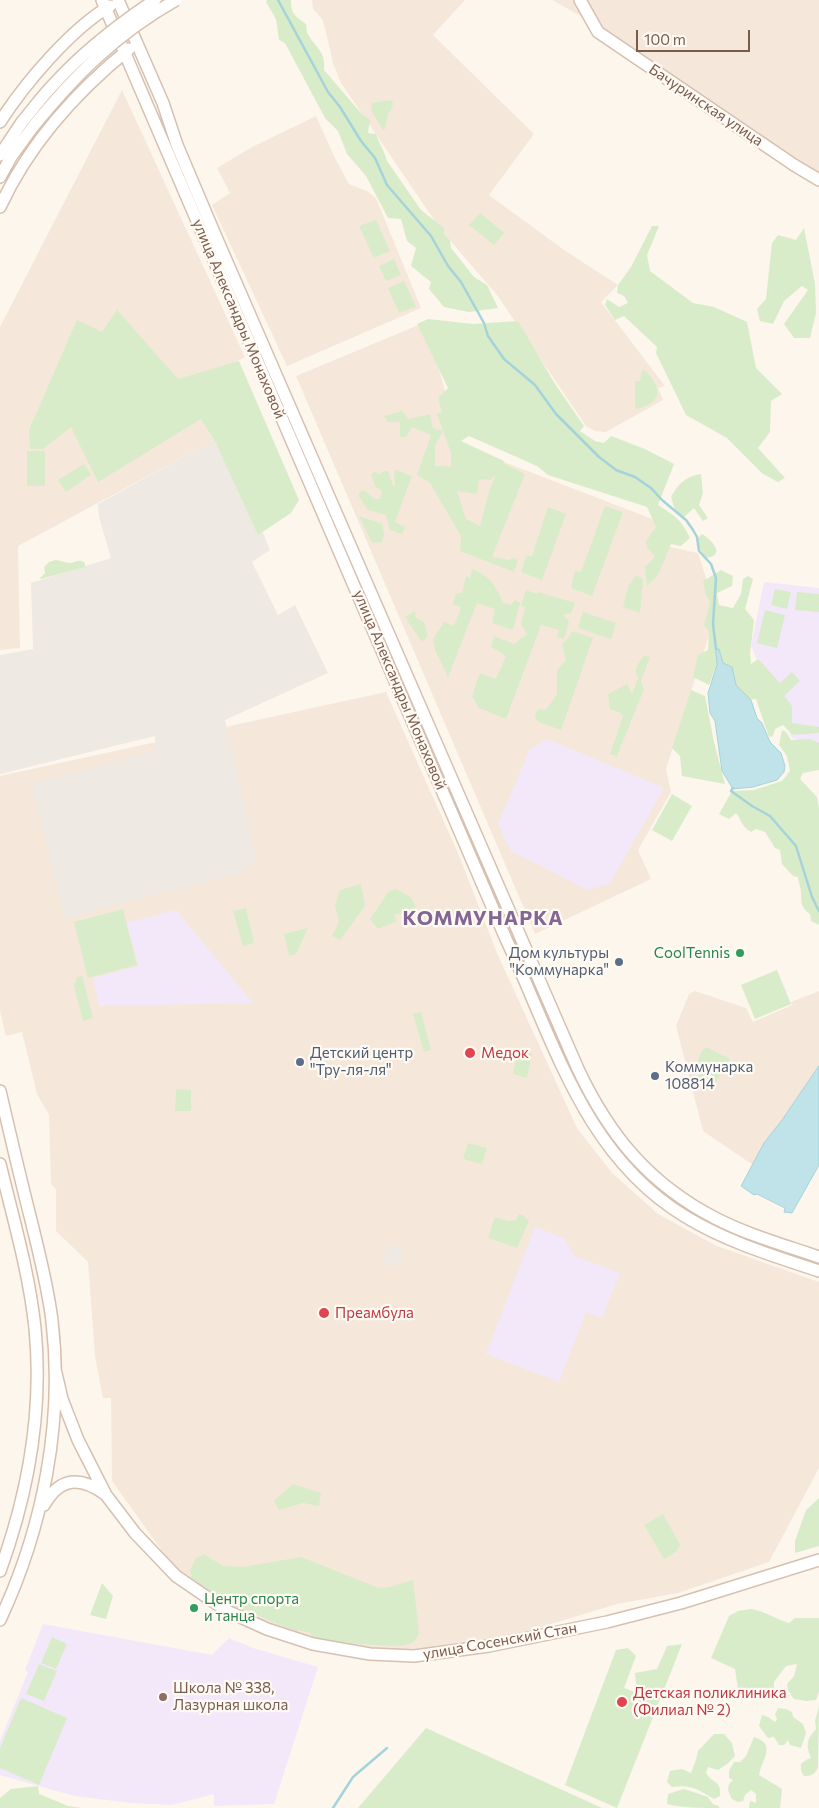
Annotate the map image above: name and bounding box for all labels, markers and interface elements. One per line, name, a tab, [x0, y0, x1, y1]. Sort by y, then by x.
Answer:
scale bar	[639, 20, 753, 52]
text: 100 m	[644, 30, 686, 48]
street label: Бачуринская улица	[645, 60, 767, 150]
street label: улица Александры Монаховой	[189, 216, 289, 422]
street label: улица Александры Монаховой	[350, 587, 450, 793]
district label: КОММУНАРКА	[401, 906, 565, 930]
place label: Дом культуры "Коммунарка"	[509, 944, 609, 979]
place label: CoolTennis	[654, 944, 730, 962]
marker: CoolTennis	[734, 947, 746, 959]
marker: Дом культуры "Коммунарка"	[613, 956, 625, 968]
place label: Детский центр "Тру-ля-ля"	[310, 1044, 413, 1079]
place label: Медок	[481, 1044, 529, 1062]
marker: Медок	[463, 1046, 477, 1060]
marker: Детский центр "Тру-ля-ля"	[294, 1056, 306, 1068]
place label: Коммунарка 108814	[665, 1058, 753, 1093]
marker: Коммунарка 108814	[649, 1070, 661, 1082]
place label: Преамбула	[335, 1304, 414, 1322]
marker: Преамбула	[317, 1306, 331, 1320]
place label: Центр спорта и танца	[204, 1590, 299, 1625]
marker: Центр спорта и танца	[188, 1602, 200, 1614]
street label: улица Сосенский Стан	[422, 1619, 578, 1663]
place label: Школа № 338, Лазурная школа	[173, 1679, 288, 1714]
place label: Детская поликлиника (Филиал № 2)	[633, 1684, 786, 1719]
marker: Школа № 338, Лазурная школа	[157, 1691, 169, 1703]
marker: Детская поликлиника (Филиал № 2)	[615, 1695, 629, 1709]

